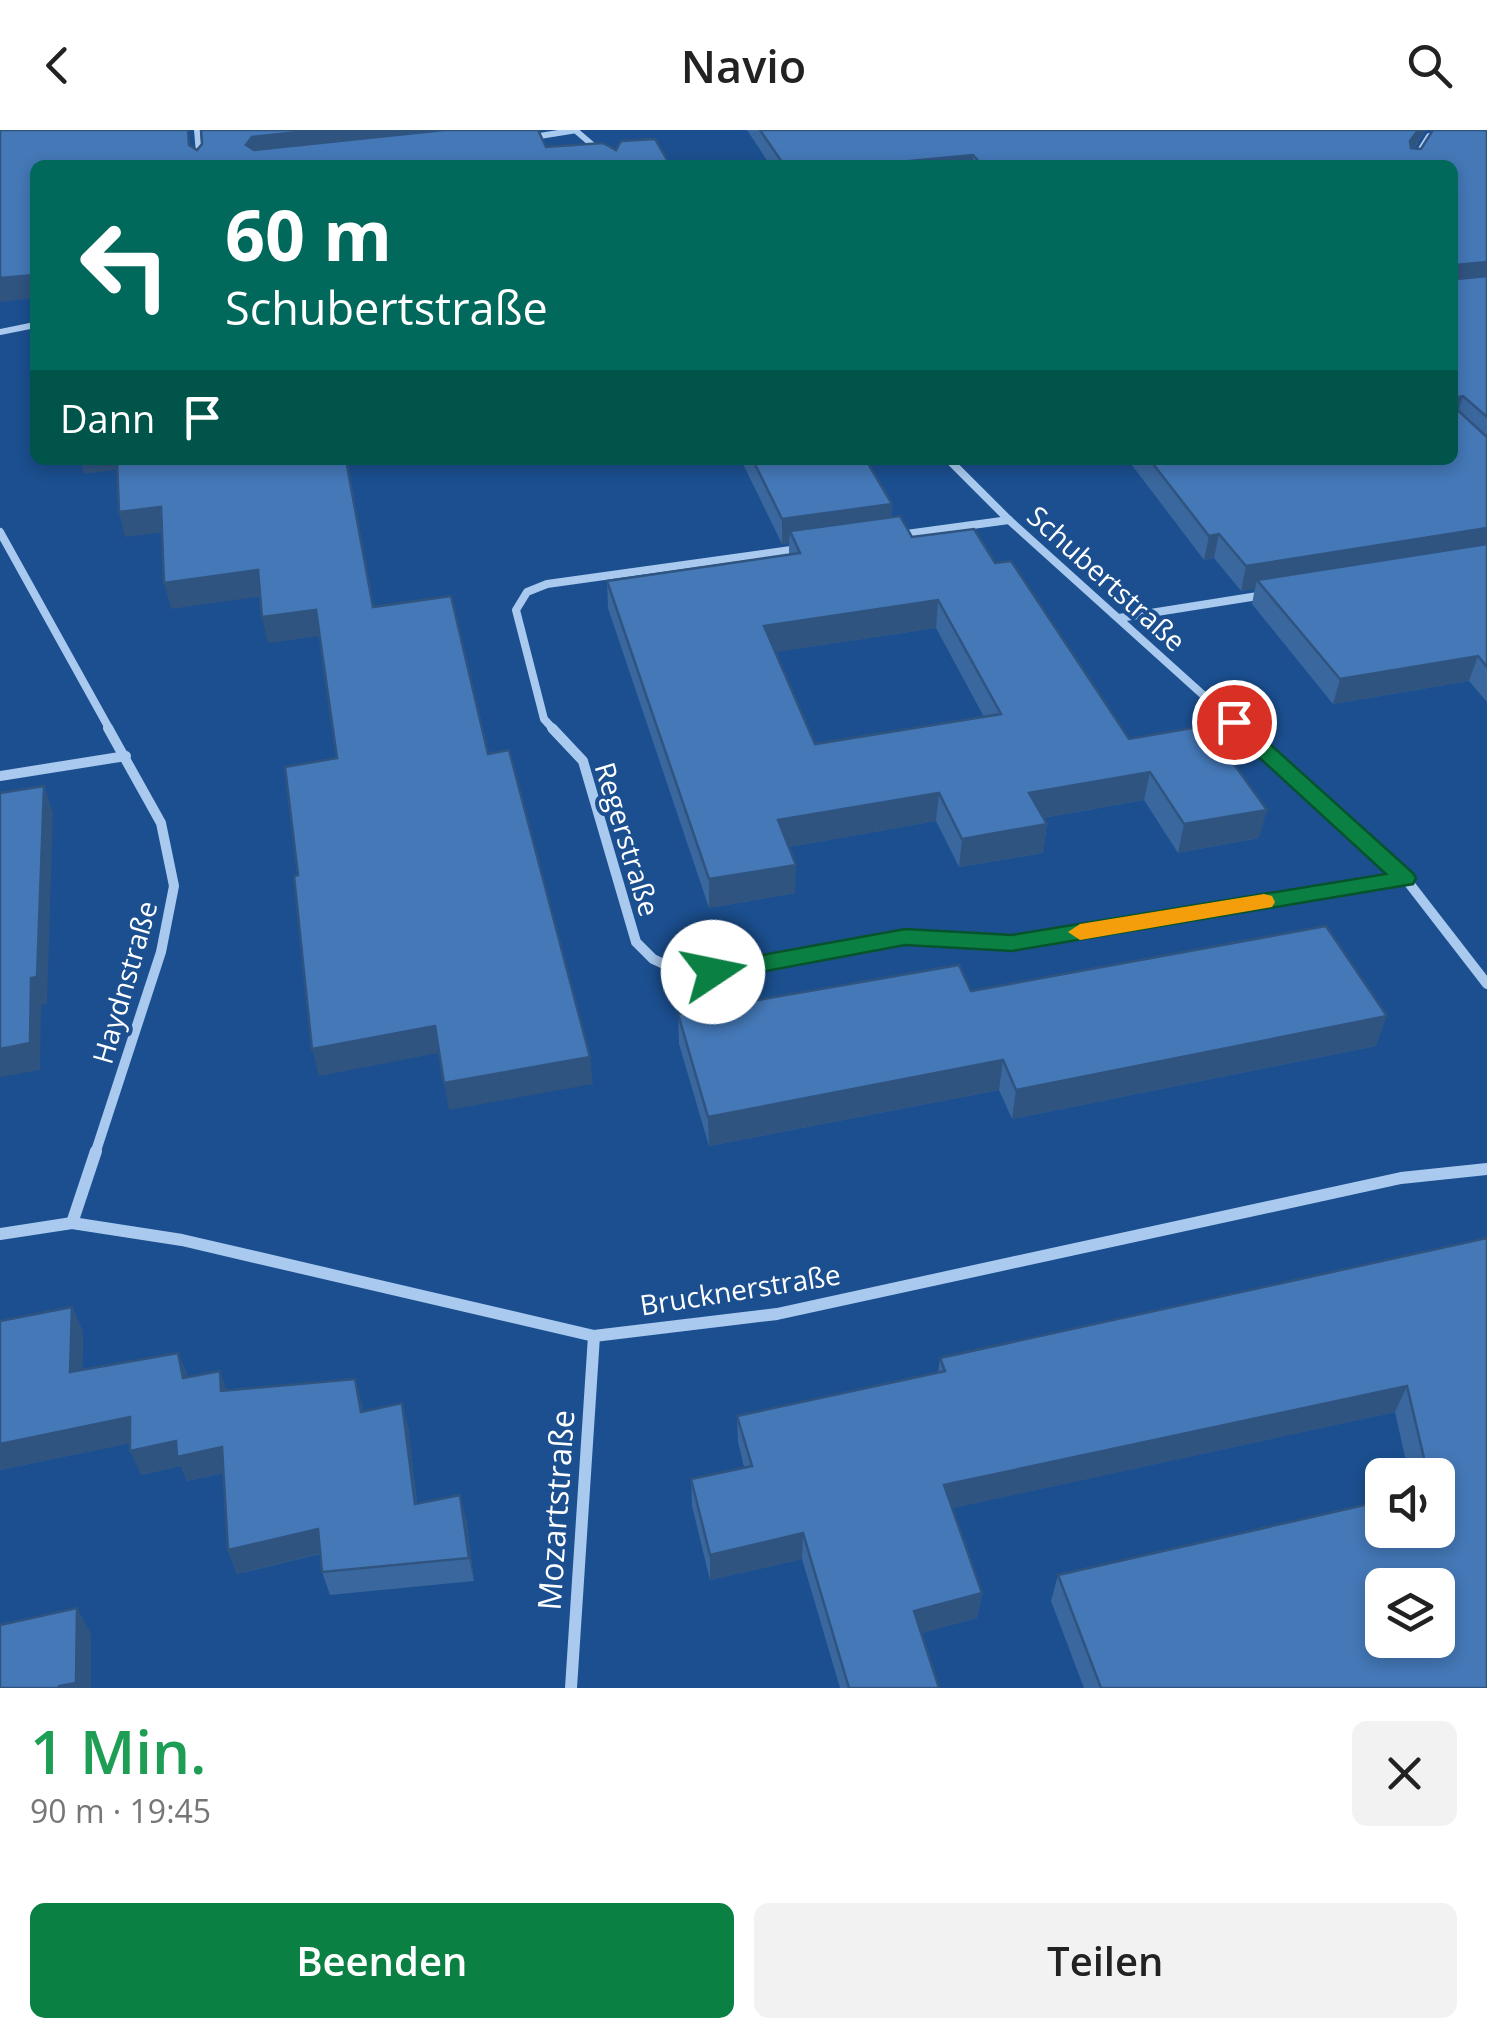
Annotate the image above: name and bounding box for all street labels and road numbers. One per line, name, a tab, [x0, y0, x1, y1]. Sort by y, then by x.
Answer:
street label: Schubertstraße	[1020, 497, 1194, 659]
street label: Regerstraße	[587, 757, 669, 921]
street label: Haydnstraße	[83, 896, 165, 1068]
street label: Brucknerstraße	[637, 1254, 843, 1324]
street label: Mozartstraße	[527, 1408, 583, 1612]

